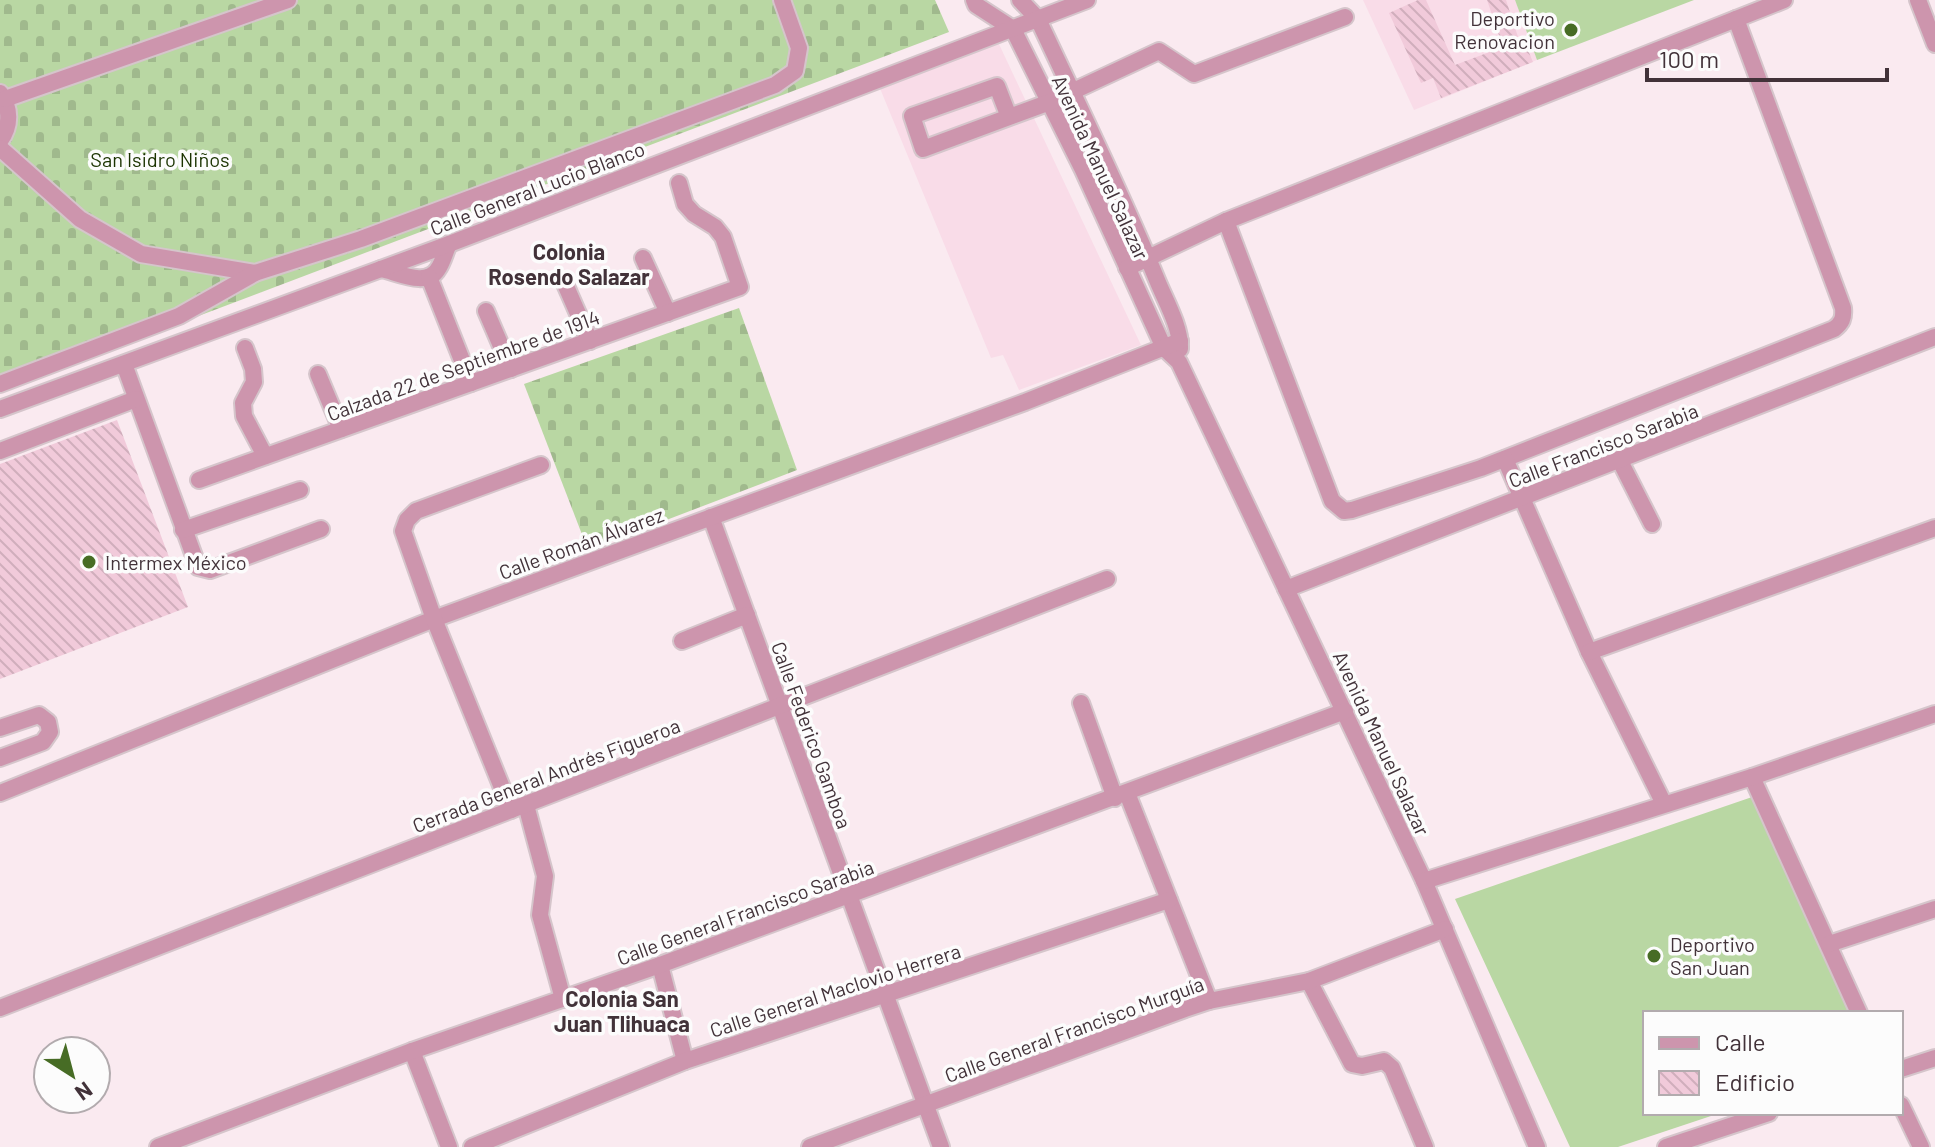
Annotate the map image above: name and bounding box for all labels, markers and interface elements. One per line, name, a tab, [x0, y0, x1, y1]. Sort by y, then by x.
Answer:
place label: Deportivo Renovacion	[1454, 6, 1555, 53]
marker: Deportivo Renovacion	[1562, 21, 1580, 39]
scale bar	[1647, 32, 1887, 82]
text: 100 m	[1659, 44, 1719, 73]
street label: Avenida Manuel Salazar	[1048, 71, 1154, 263]
street label: Calle General Lucio Blanco	[426, 136, 648, 240]
park label: San Isidro Niños	[90, 147, 230, 171]
district label: Colonia Rosendo Salazar	[488, 238, 650, 289]
street label: Calzada 22 de Septiembre de 1914	[323, 304, 603, 426]
street label: Calle Francisco Sarabia	[1505, 398, 1701, 492]
street label: Calle Román Álvarez	[495, 502, 667, 584]
place label: Intermex México	[105, 550, 247, 574]
marker: Intermex México	[80, 553, 98, 571]
street label: Calle Federico Gamboa	[767, 638, 857, 832]
street label: Avenida Manuel Salazar	[1329, 647, 1435, 839]
street label: Cerrada General Andrés Figueroa	[409, 713, 683, 837]
street label: Calle General Francisco Sarabia	[613, 854, 877, 970]
place label: Deportivo San Juan	[1670, 932, 1755, 979]
street label: Calle General Maclovio Herrera	[707, 938, 963, 1042]
marker: Deportivo San Juan	[1645, 947, 1663, 965]
street label: Calle General Francisco Murguía	[941, 971, 1207, 1087]
district label: Colonia San Juan Tlihuaca	[554, 985, 690, 1036]
legend	[1643, 1011, 1903, 1115]
text: Calle	[1715, 1027, 1766, 1056]
north arrow	[32, 1035, 112, 1115]
text: Edificio	[1715, 1067, 1795, 1096]
text: N	[71, 1077, 98, 1107]

